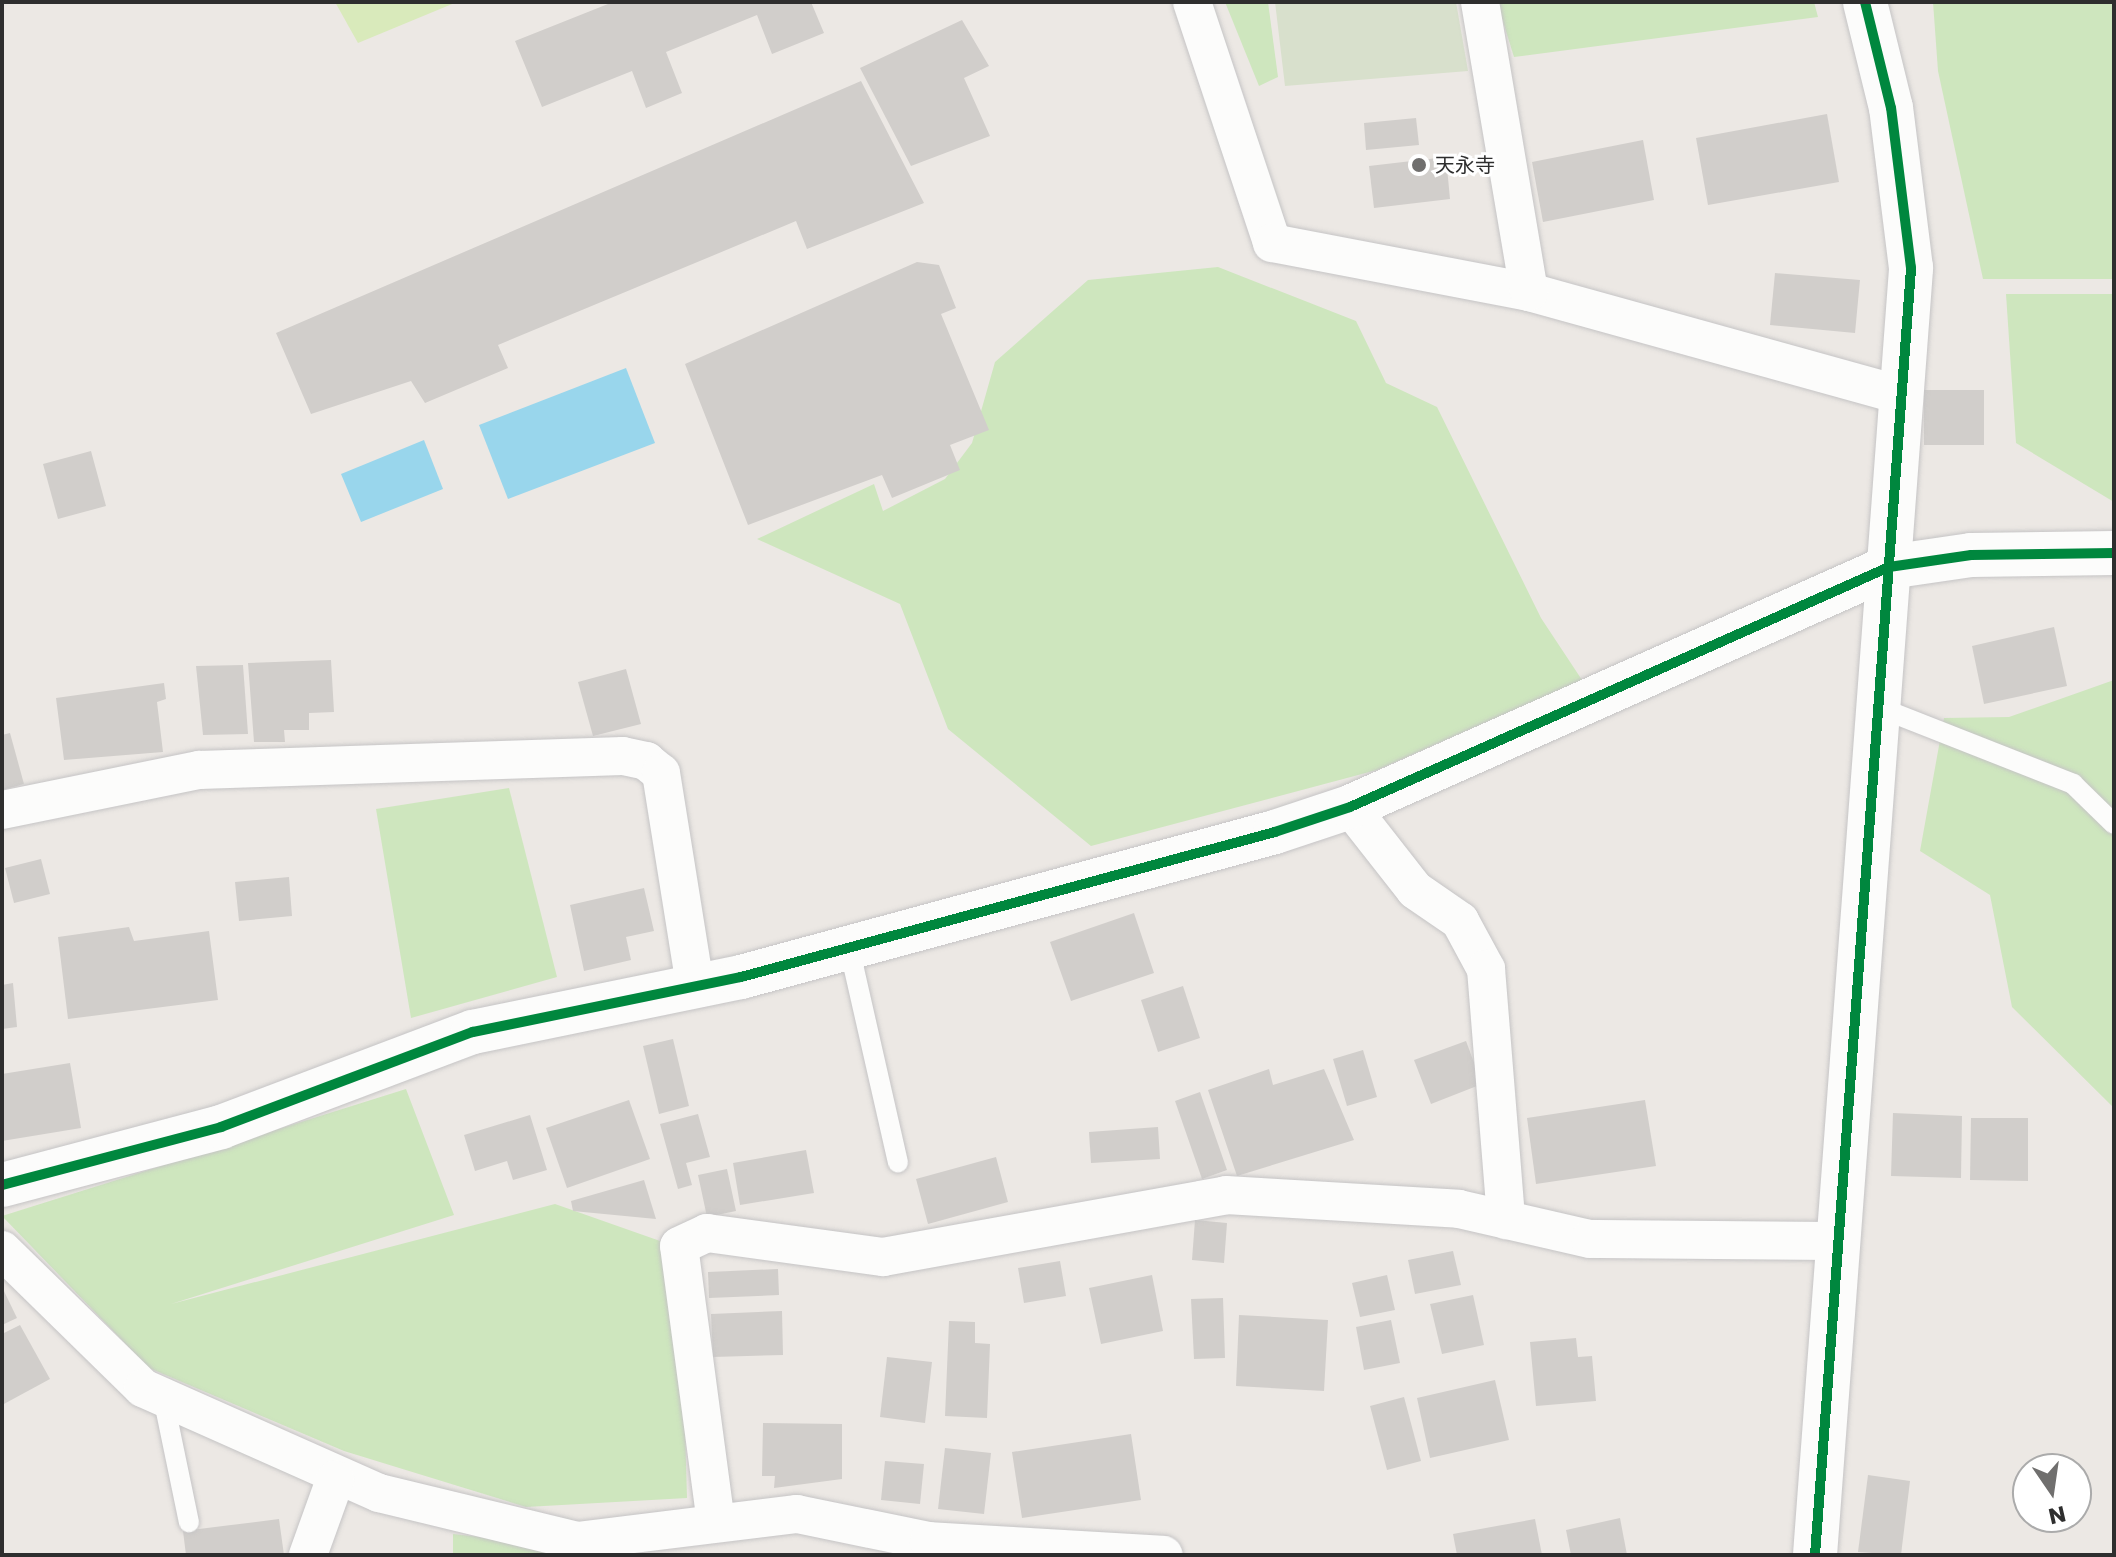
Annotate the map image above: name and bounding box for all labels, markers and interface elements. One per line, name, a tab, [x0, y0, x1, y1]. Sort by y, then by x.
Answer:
place label: 天永寺	[1435, 153, 1495, 177]
marker: 天永寺	[1410, 156, 1428, 174]
north arrow	[2012, 1453, 2092, 1533]
text: N	[2046, 1498, 2069, 1532]

